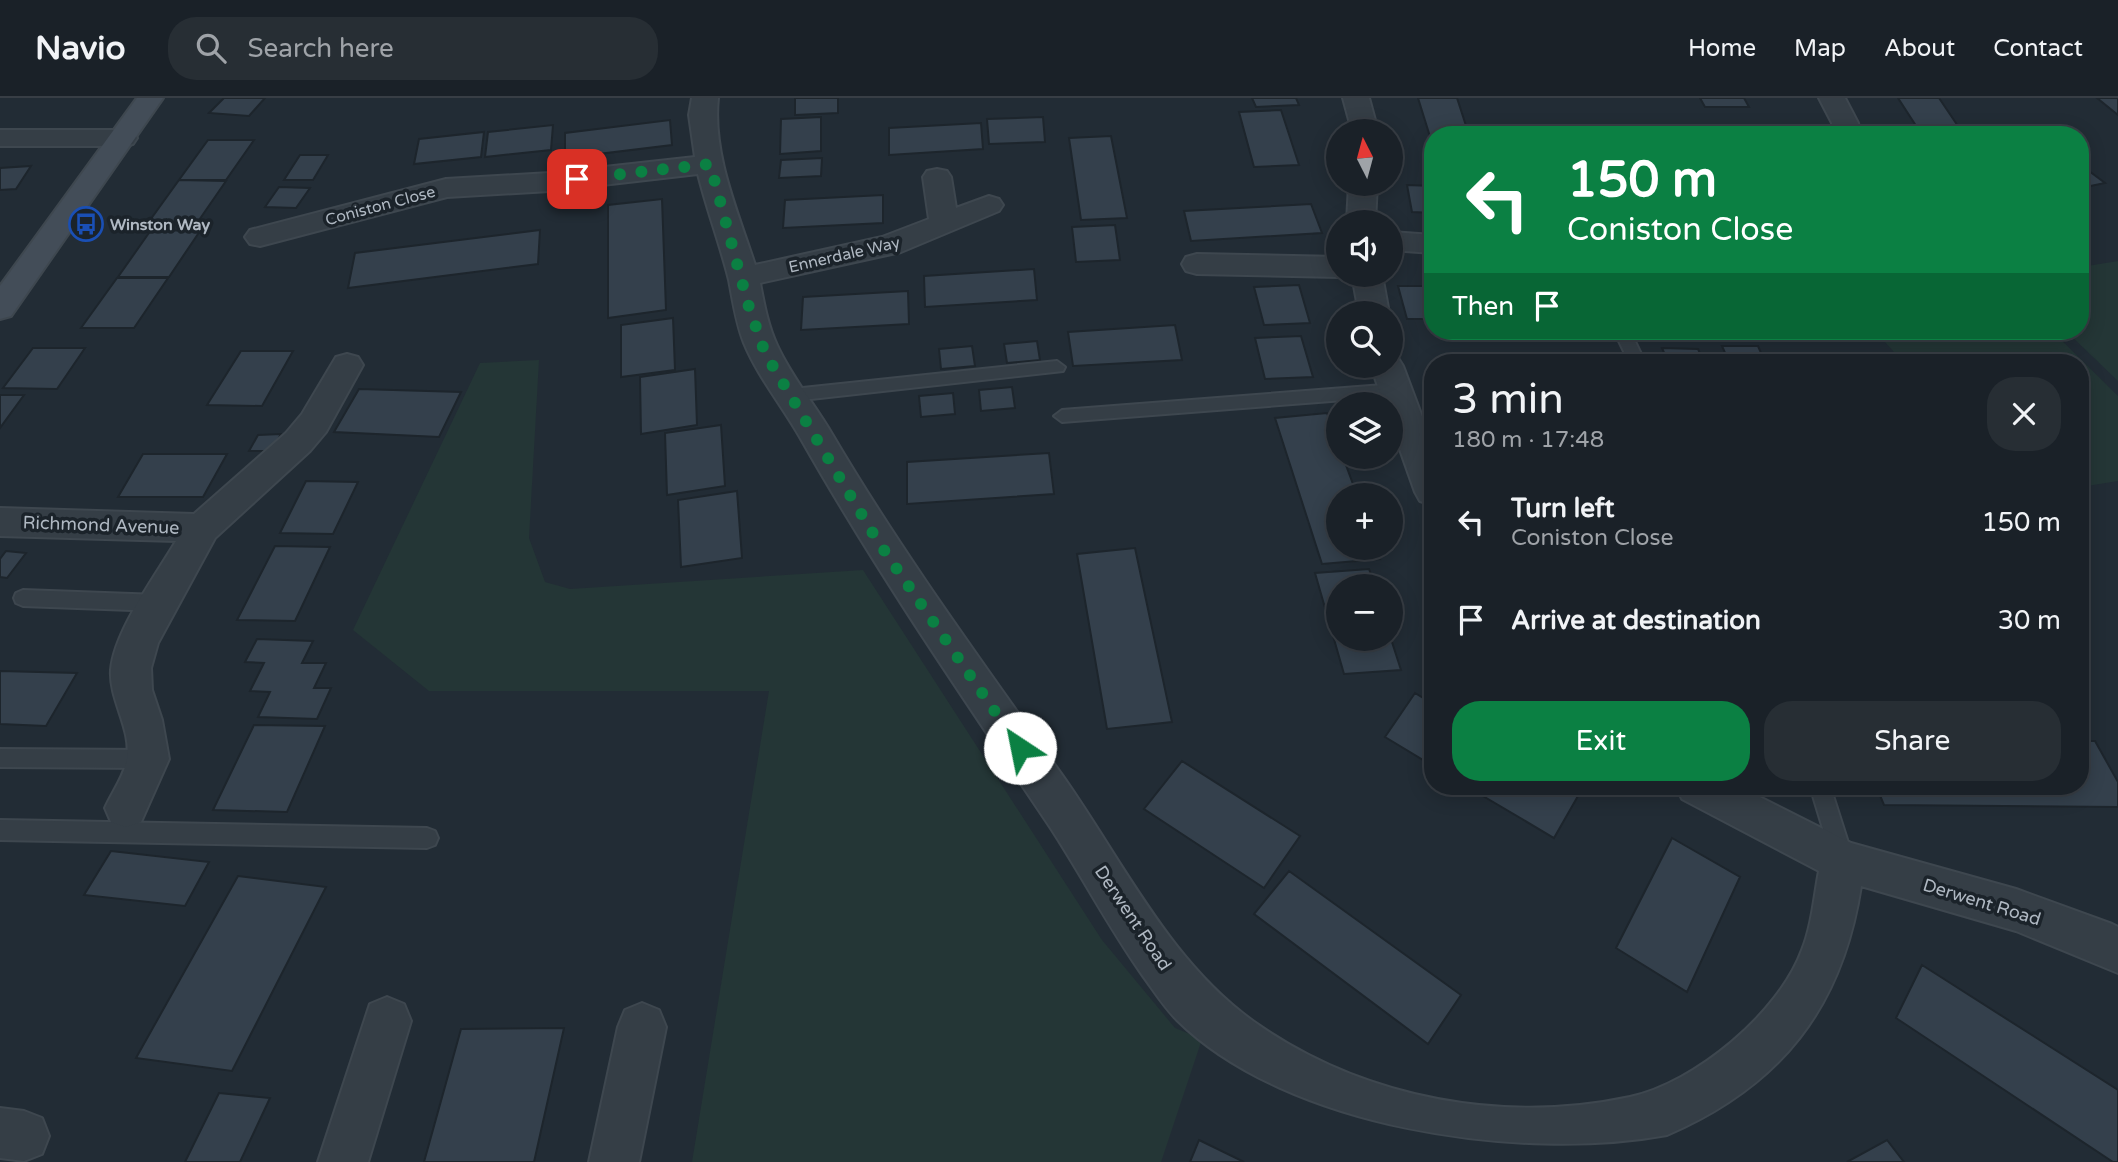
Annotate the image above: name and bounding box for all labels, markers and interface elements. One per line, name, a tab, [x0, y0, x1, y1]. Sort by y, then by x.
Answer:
search box	[168, 17, 658, 80]
text: Navio	[35, 29, 126, 68]
icon: search	[192, 29, 230, 67]
text: Search here	[248, 33, 394, 64]
text: Home	[1688, 34, 1756, 63]
text: Map	[1794, 34, 1846, 63]
text: About	[1884, 34, 1955, 63]
text: Contact	[1993, 34, 2083, 63]
north arrow	[1326, 119, 1404, 196]
map controls	[1326, 119, 1403, 651]
pin	[547, 149, 607, 209]
text: 150 m	[1567, 151, 1717, 210]
icon: left	[1452, 154, 1543, 245]
icon: arrive	[558, 160, 596, 198]
street label: Coniston Close	[323, 182, 437, 230]
bus stop icon: Winston Way	[67, 205, 105, 243]
button: sound	[1326, 210, 1403, 287]
text: Coniston Close	[1567, 211, 1793, 249]
place label: Winston Way	[110, 215, 210, 235]
street label: Ennerdale Way	[787, 232, 902, 278]
icon: arrive	[1528, 287, 1566, 325]
text: Then	[1452, 291, 1514, 322]
button: search	[1326, 301, 1403, 378]
text: 3 min	[1452, 374, 1564, 425]
button: close	[1987, 377, 2061, 451]
button: layers	[1326, 392, 1403, 469]
text: 180 m · 17:48	[1452, 426, 1604, 454]
button: +	[1326, 483, 1403, 560]
text: Turn left	[1511, 493, 1614, 524]
icon: left	[1452, 503, 1490, 541]
text: 150 m	[1981, 507, 2061, 538]
street label: Richmond Avenue	[22, 511, 180, 539]
text: Coniston Close	[1511, 524, 1674, 552]
button: −	[1326, 574, 1403, 651]
icon: arrive	[1452, 601, 1490, 639]
text: Arrive at destination	[1511, 605, 1761, 636]
text: 30 m	[1998, 605, 2061, 636]
button: Exit	[1452, 701, 1750, 781]
button: Share	[1764, 701, 2061, 781]
position arrow	[983, 711, 1057, 785]
street label: Derwent Road	[1090, 861, 1176, 975]
street label: Derwent Road	[1920, 874, 2044, 930]

